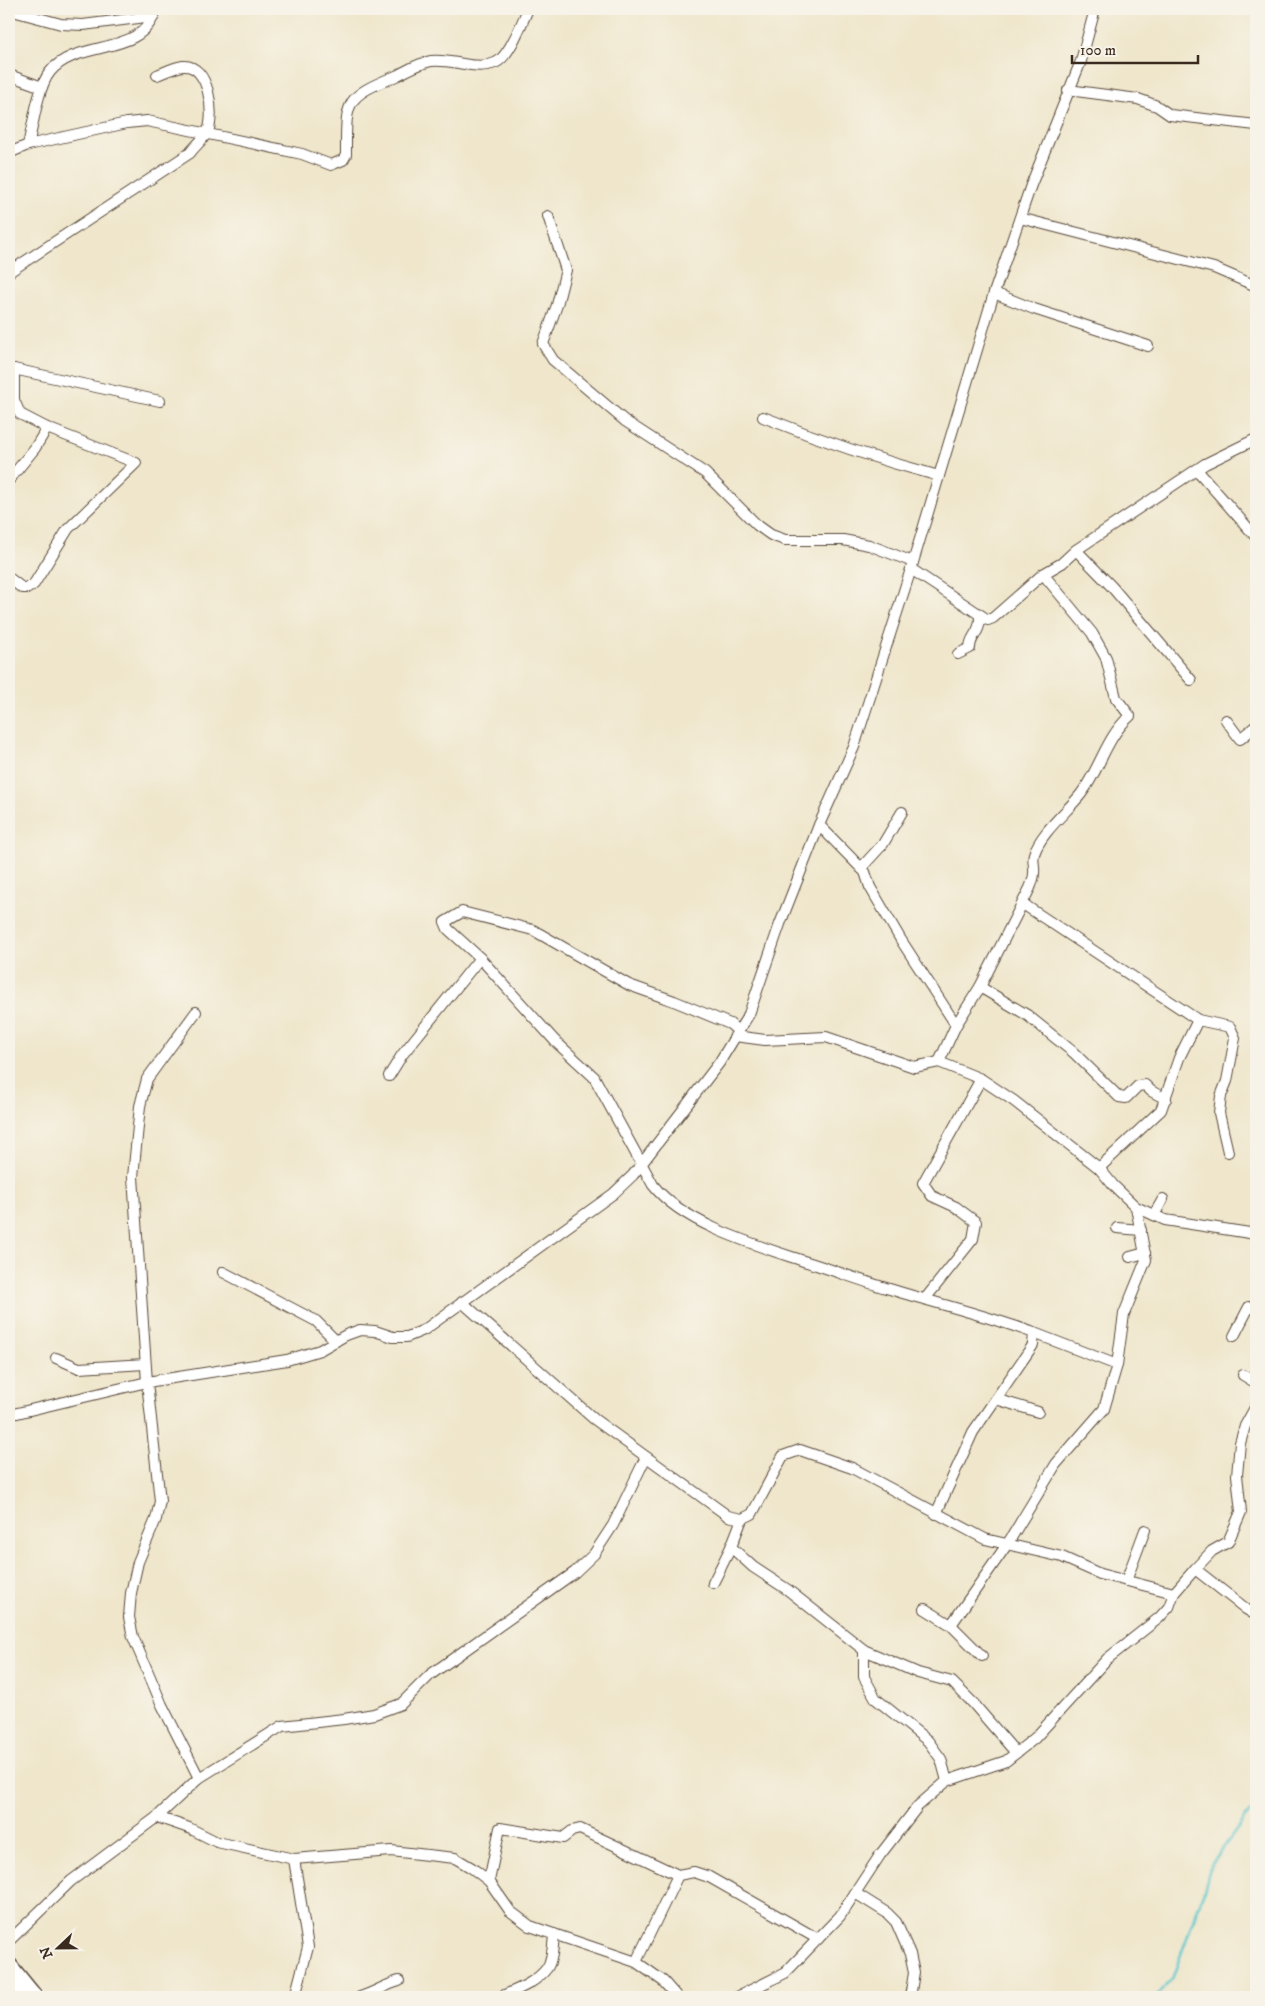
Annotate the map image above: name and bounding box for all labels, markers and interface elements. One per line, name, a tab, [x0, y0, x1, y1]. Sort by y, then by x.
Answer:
scale bar	[1072, 32, 1199, 64]
text: 100 m	[1080, 41, 1116, 60]
north arrow	[32, 1924, 82, 1974]
text: N	[36, 1943, 57, 1961]

